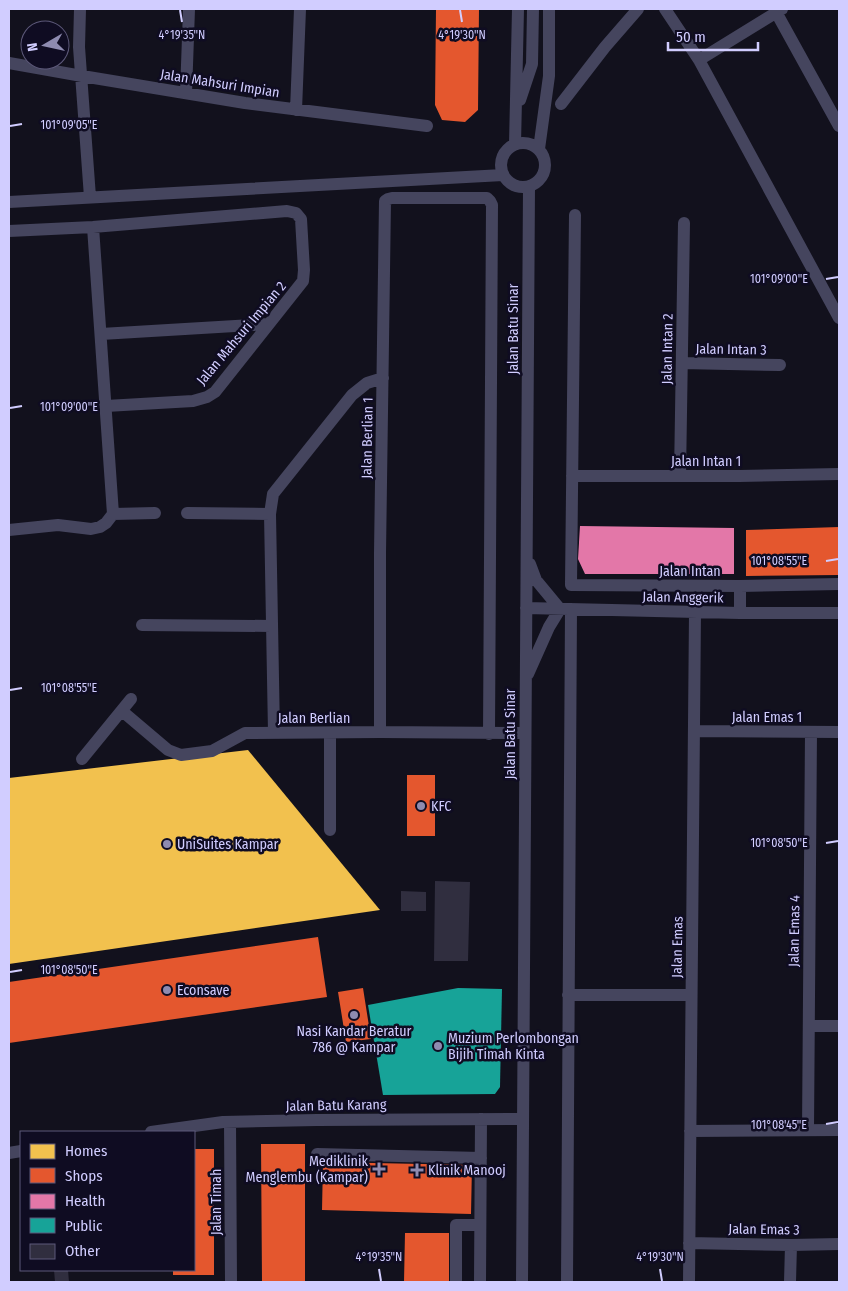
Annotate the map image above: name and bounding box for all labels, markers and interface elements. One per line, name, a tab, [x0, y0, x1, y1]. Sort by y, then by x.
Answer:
north arrow	[20, 20, 70, 70]
scale bar	[668, 20, 758, 52]
text: 4°19'35"N	[159, 28, 205, 42]
text: 4°19'30"N	[438, 28, 486, 42]
text: 50 m	[676, 28, 706, 46]
text: N	[24, 41, 42, 52]
street label: Jalan Mahsuri Impian	[159, 66, 281, 101]
text: 101°09'05"E	[41, 118, 98, 132]
text: 101°09'00"E	[750, 272, 808, 286]
street label: Jalan Mahsuri Impian 2	[193, 278, 290, 389]
street label: Jalan Batu Sinar	[505, 283, 522, 375]
street label: Jalan Intan 2	[658, 313, 677, 385]
street label: Jalan Intan 3	[695, 340, 767, 359]
street label: Jalan Berlian 1	[358, 397, 377, 479]
text: 101°09'00"E	[40, 400, 98, 414]
street label: Jalan Intan 1	[671, 453, 741, 470]
text: 101°08'55"E	[751, 554, 807, 568]
street label: Jalan Intan	[659, 563, 721, 580]
street label: Jalan Anggerik	[642, 588, 724, 607]
text: 101°08'55"E	[41, 681, 97, 695]
street label: Jalan Batu Sinar	[502, 688, 519, 780]
street label: Jalan Emas 1	[732, 709, 802, 726]
street label: Jalan Berlian	[278, 710, 350, 727]
place label: KFC	[431, 798, 451, 815]
marker: KFC	[415, 800, 427, 812]
place label: UniSuites Kampar	[177, 836, 279, 853]
text: 101°08'50"E	[750, 836, 808, 850]
marker: UniSuites Kampar	[161, 838, 173, 850]
street label: Jalan Emas 4	[785, 895, 804, 967]
street label: Jalan Emas	[668, 916, 687, 978]
text: 101°08'50"E	[40, 963, 98, 977]
place label: Econsave	[177, 982, 229, 999]
marker: Econsave	[161, 984, 173, 996]
marker: Nasi Kandar Beratur 786 @ Kampar	[348, 1009, 360, 1021]
place label: Nasi Kandar Beratur 786 @ Kampar	[297, 1023, 412, 1056]
place label: Muzium Perlombongan Bijih Timah Kinta	[448, 1030, 579, 1063]
marker: Muzium Perlombongan Bijih Timah Kinta	[432, 1040, 444, 1052]
street label: Jalan Batu Karang	[285, 1096, 387, 1115]
text: 101°08'45"E	[751, 1118, 807, 1132]
legend	[20, 1131, 195, 1271]
text: Homes	[65, 1142, 107, 1160]
place label: Mediklinik Menglembu (Kampar)	[246, 1153, 368, 1186]
marker: Mediklinik Menglembu (Kampar)	[372, 1162, 386, 1176]
place label: Klinik Manooj	[428, 1162, 506, 1179]
marker: Klinik Manooj	[410, 1163, 424, 1177]
text: Shops	[65, 1167, 103, 1185]
street label: Jalan Timah	[208, 1169, 225, 1235]
text: Health	[65, 1192, 105, 1210]
text: Public	[65, 1217, 103, 1235]
street label: Jalan Emas 3	[728, 1220, 800, 1239]
text: Other	[65, 1242, 101, 1260]
text: 4°19'35"N	[356, 1250, 402, 1264]
text: 4°19'30"N	[636, 1250, 684, 1264]

